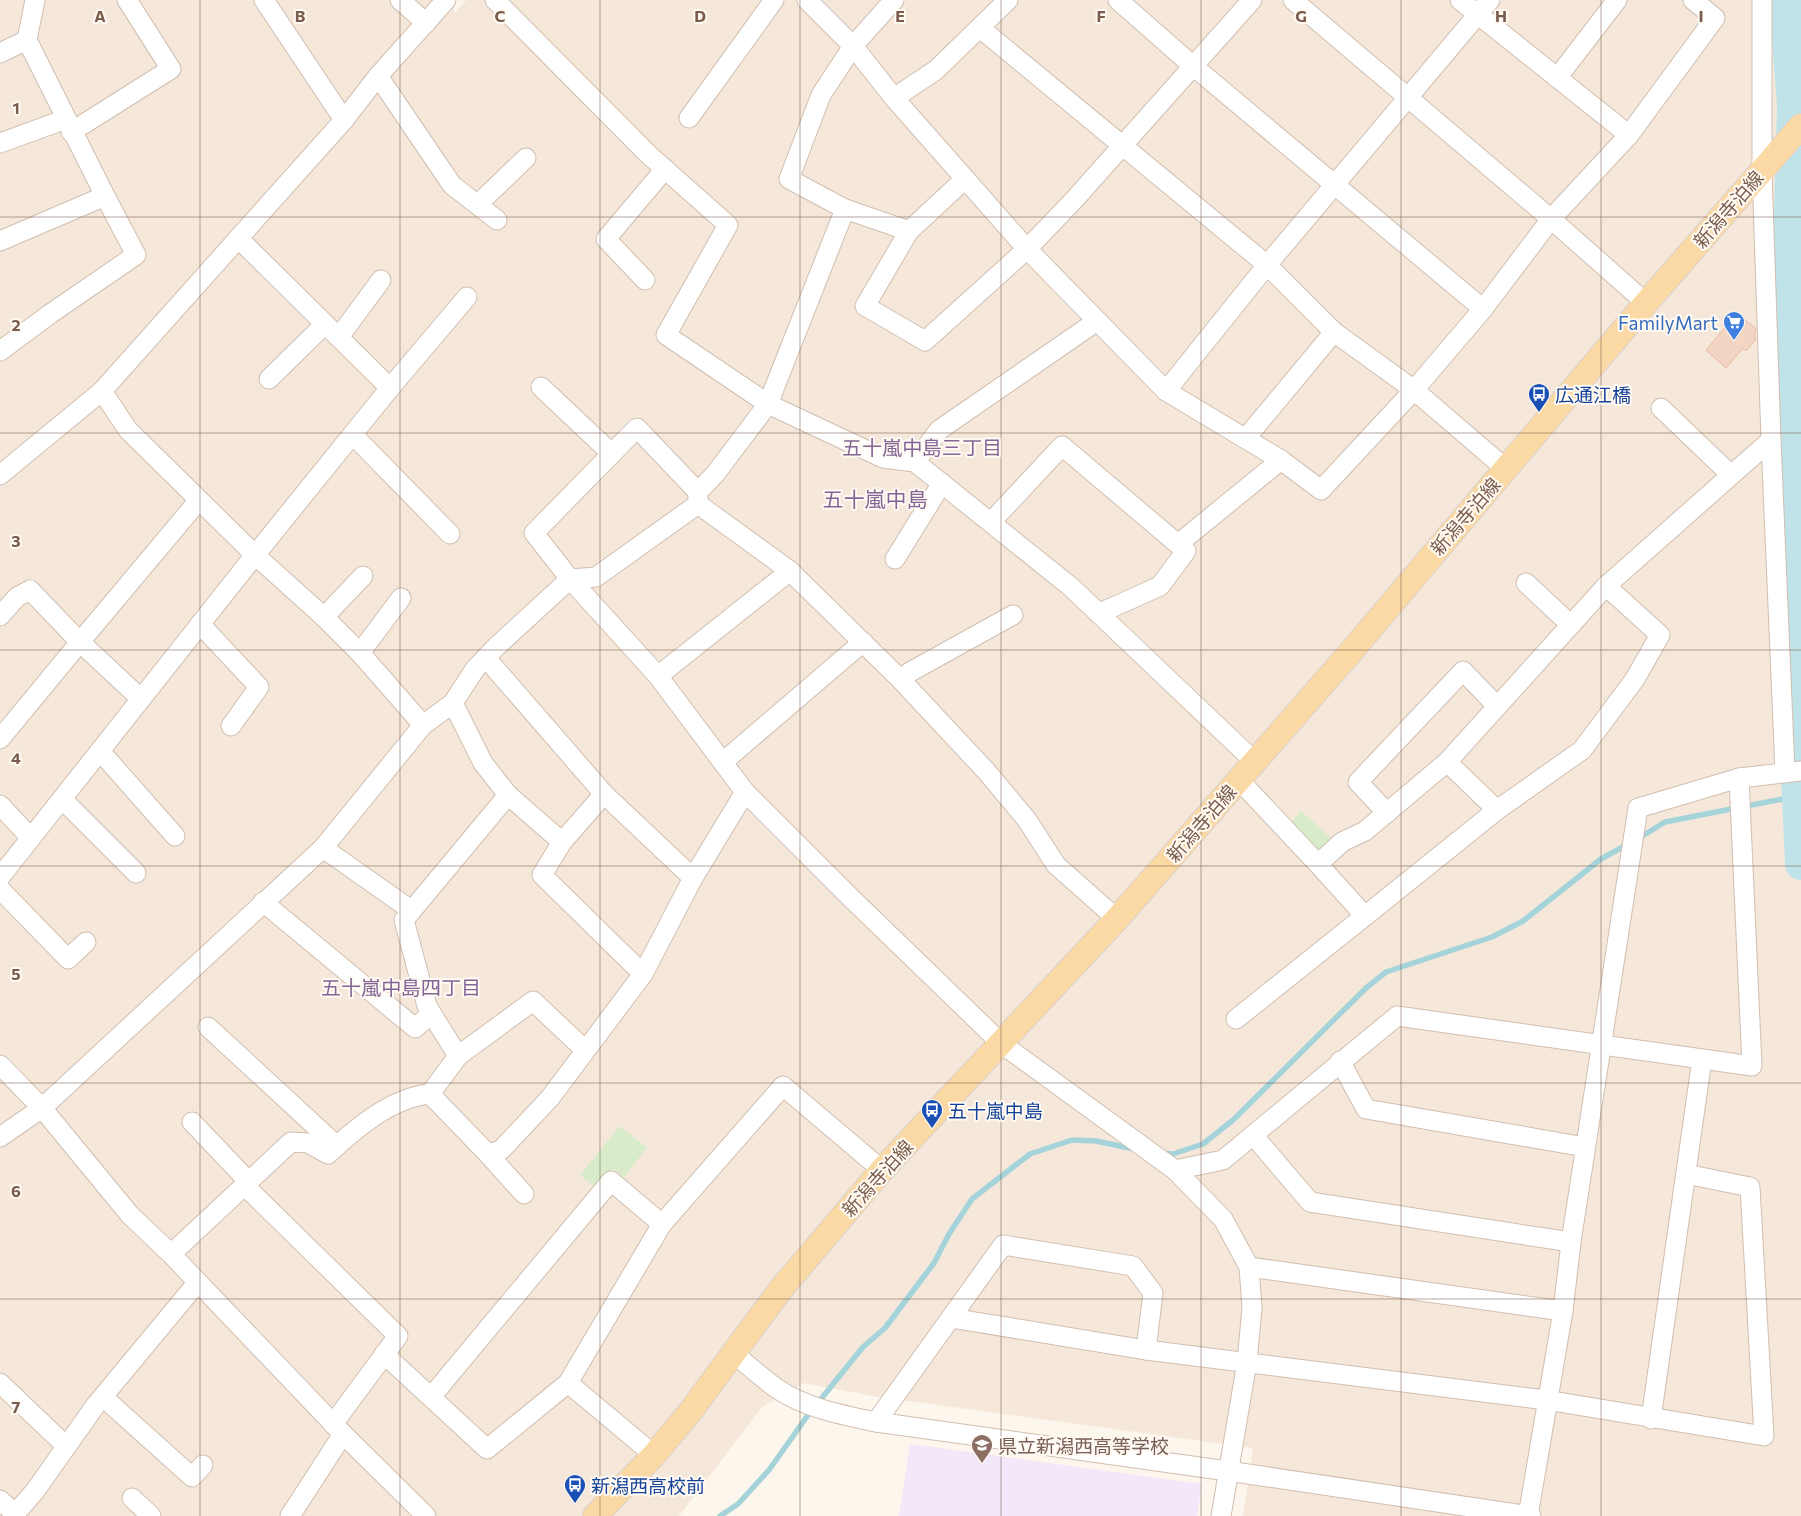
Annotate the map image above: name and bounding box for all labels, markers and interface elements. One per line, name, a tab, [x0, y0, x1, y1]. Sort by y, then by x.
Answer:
text: A	[94, 6, 106, 25]
text: B	[295, 6, 306, 25]
text: C	[495, 6, 506, 25]
text: D	[694, 6, 706, 25]
text: E	[895, 6, 905, 25]
text: F	[1096, 6, 1106, 25]
text: G	[1295, 6, 1307, 25]
text: H	[1495, 6, 1507, 25]
text: I	[1698, 6, 1704, 25]
text: 1	[12, 98, 20, 117]
street label: 新潟寺泊線	[1688, 166, 1768, 252]
supermarket icon: FamilyMart	[1722, 310, 1746, 341]
place label: FamilyMart	[1618, 311, 1718, 334]
text: 2	[11, 315, 21, 334]
bus stop icon: 広通江橋	[1527, 382, 1551, 413]
place label: 広通江橋	[1555, 383, 1631, 406]
district label: 五十嵐中島三丁目	[842, 435, 1002, 459]
street label: 新潟寺泊線	[1425, 473, 1505, 559]
district label: 五十嵐中島	[823, 486, 928, 511]
text: 3	[11, 531, 21, 550]
text: 4	[11, 748, 21, 767]
street label: 新潟寺泊線	[1161, 780, 1241, 866]
text: 5	[11, 964, 21, 983]
district label: 五十嵐中島四丁目	[321, 975, 481, 999]
bus stop icon: 五十嵐中島	[920, 1098, 944, 1129]
place label: 五十嵐中島	[948, 1099, 1043, 1122]
street label: 新潟寺泊線	[837, 1135, 917, 1221]
text: 6	[11, 1181, 21, 1200]
text: 7	[12, 1397, 21, 1416]
school or university icon: 県立新潟西高等学校	[970, 1433, 994, 1464]
place label: 県立新潟西高等学校	[998, 1434, 1169, 1457]
bus stop icon: 新潟西高校前	[563, 1473, 587, 1504]
place label: 新潟西高校前	[591, 1474, 705, 1497]

